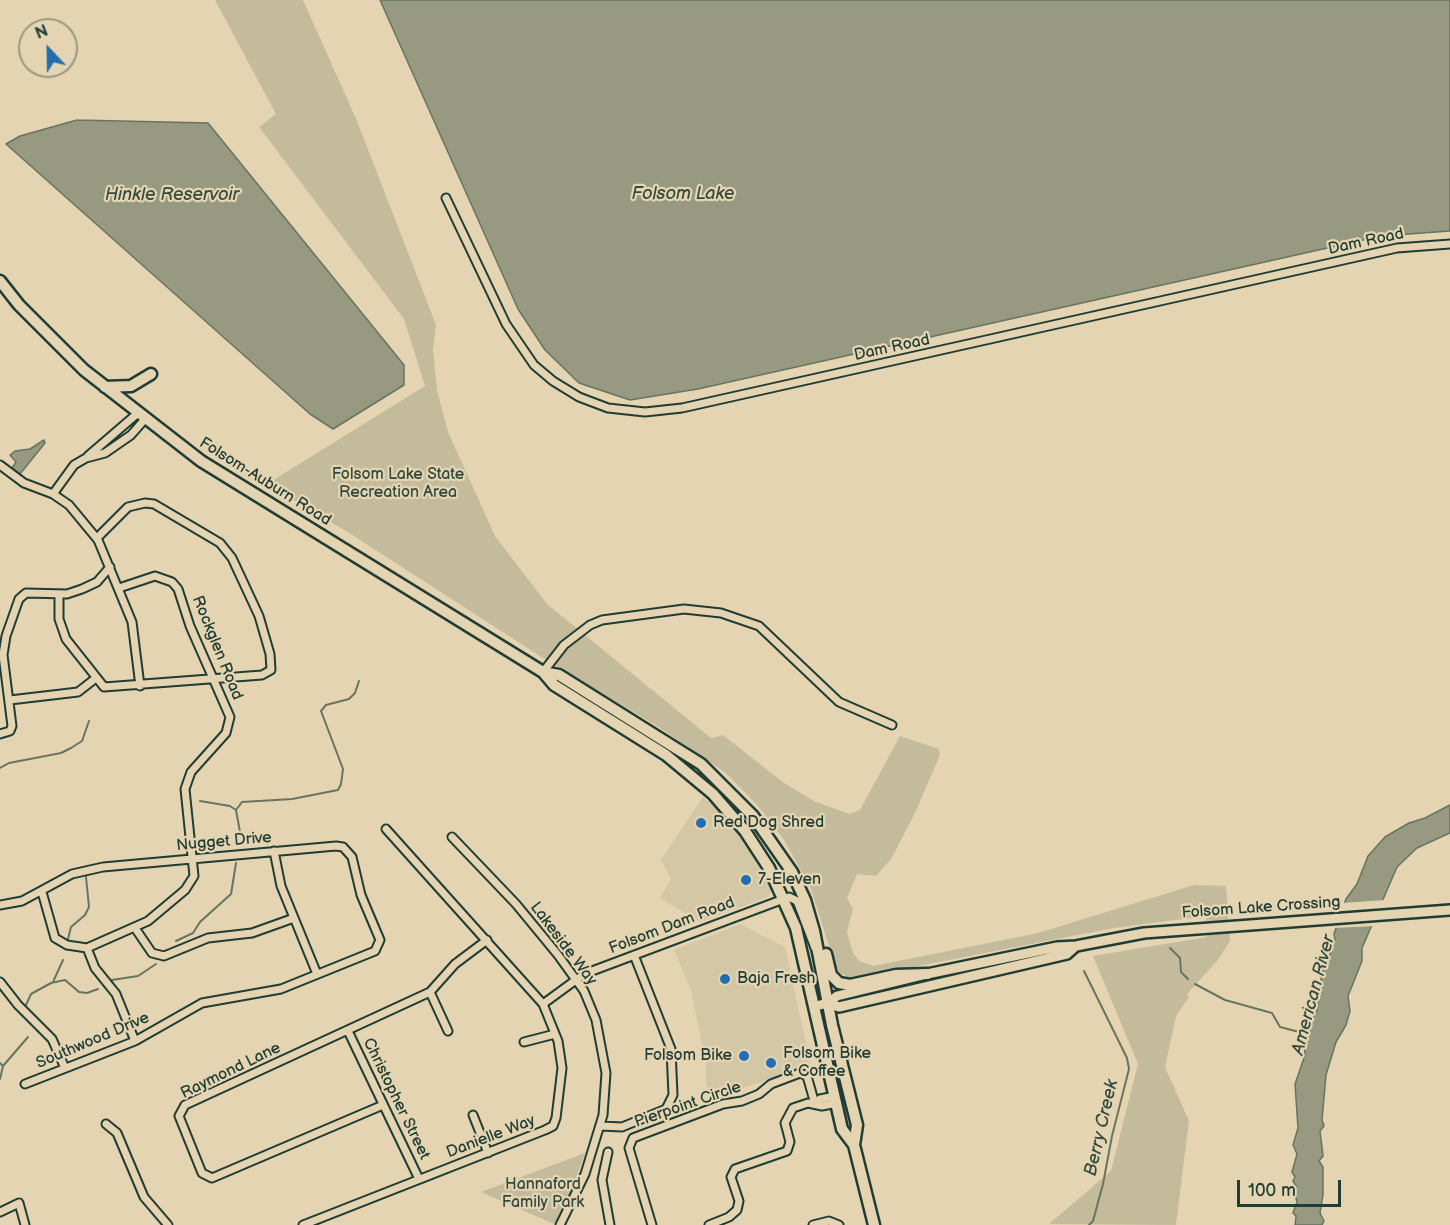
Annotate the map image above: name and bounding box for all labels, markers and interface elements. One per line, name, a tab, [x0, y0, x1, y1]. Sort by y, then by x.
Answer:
north arrow	[18, 18, 78, 78]
text: N	[33, 22, 51, 44]
water label: Folsom Lake	[631, 183, 735, 205]
water label: Hinkle Reservoir	[105, 184, 239, 206]
street label: Dam Road	[1326, 225, 1406, 259]
street label: Dam Road	[852, 331, 932, 365]
street label: Folsom-Auburn Road	[196, 434, 334, 530]
park label: Folsom Lake State Recreation Area	[332, 465, 464, 503]
street label: Rockglen Road	[187, 593, 247, 703]
place label: Red Dog Shred	[713, 813, 824, 833]
marker: Red Dog Shred	[694, 816, 708, 830]
street label: Nugget Drive	[175, 828, 273, 856]
place label: 7-Eleven	[758, 870, 821, 890]
marker: 7-Eleven	[739, 873, 753, 887]
street label: Folsom Dam Road	[606, 893, 738, 959]
street label: Folsom Lake Crossing	[1181, 893, 1341, 923]
street label: Lakeside Way	[525, 899, 601, 989]
water label: American River	[1288, 933, 1340, 1057]
place label: Baja Fresh	[737, 969, 815, 989]
marker: Baja Fresh	[718, 972, 732, 986]
street label: Southwood Drive	[34, 1009, 152, 1073]
street label: Christopher Street	[358, 1035, 434, 1163]
street label: Raymond Lane	[178, 1039, 284, 1103]
place label: Folsom Bike & Coffee	[783, 1044, 871, 1082]
place label: Folsom Bike	[644, 1046, 732, 1066]
marker: Folsom Bike	[737, 1049, 751, 1063]
marker: Folsom Bike & Coffee	[764, 1056, 778, 1070]
street label: Pierpoint Circle	[632, 1078, 744, 1132]
water label: Berry Creek	[1080, 1078, 1124, 1178]
street label: Danielle Way	[444, 1111, 538, 1163]
scale bar	[1240, 1168, 1344, 1206]
park label: Hannaford Family Park	[502, 1175, 584, 1213]
text: 100 m	[1248, 1180, 1296, 1201]

